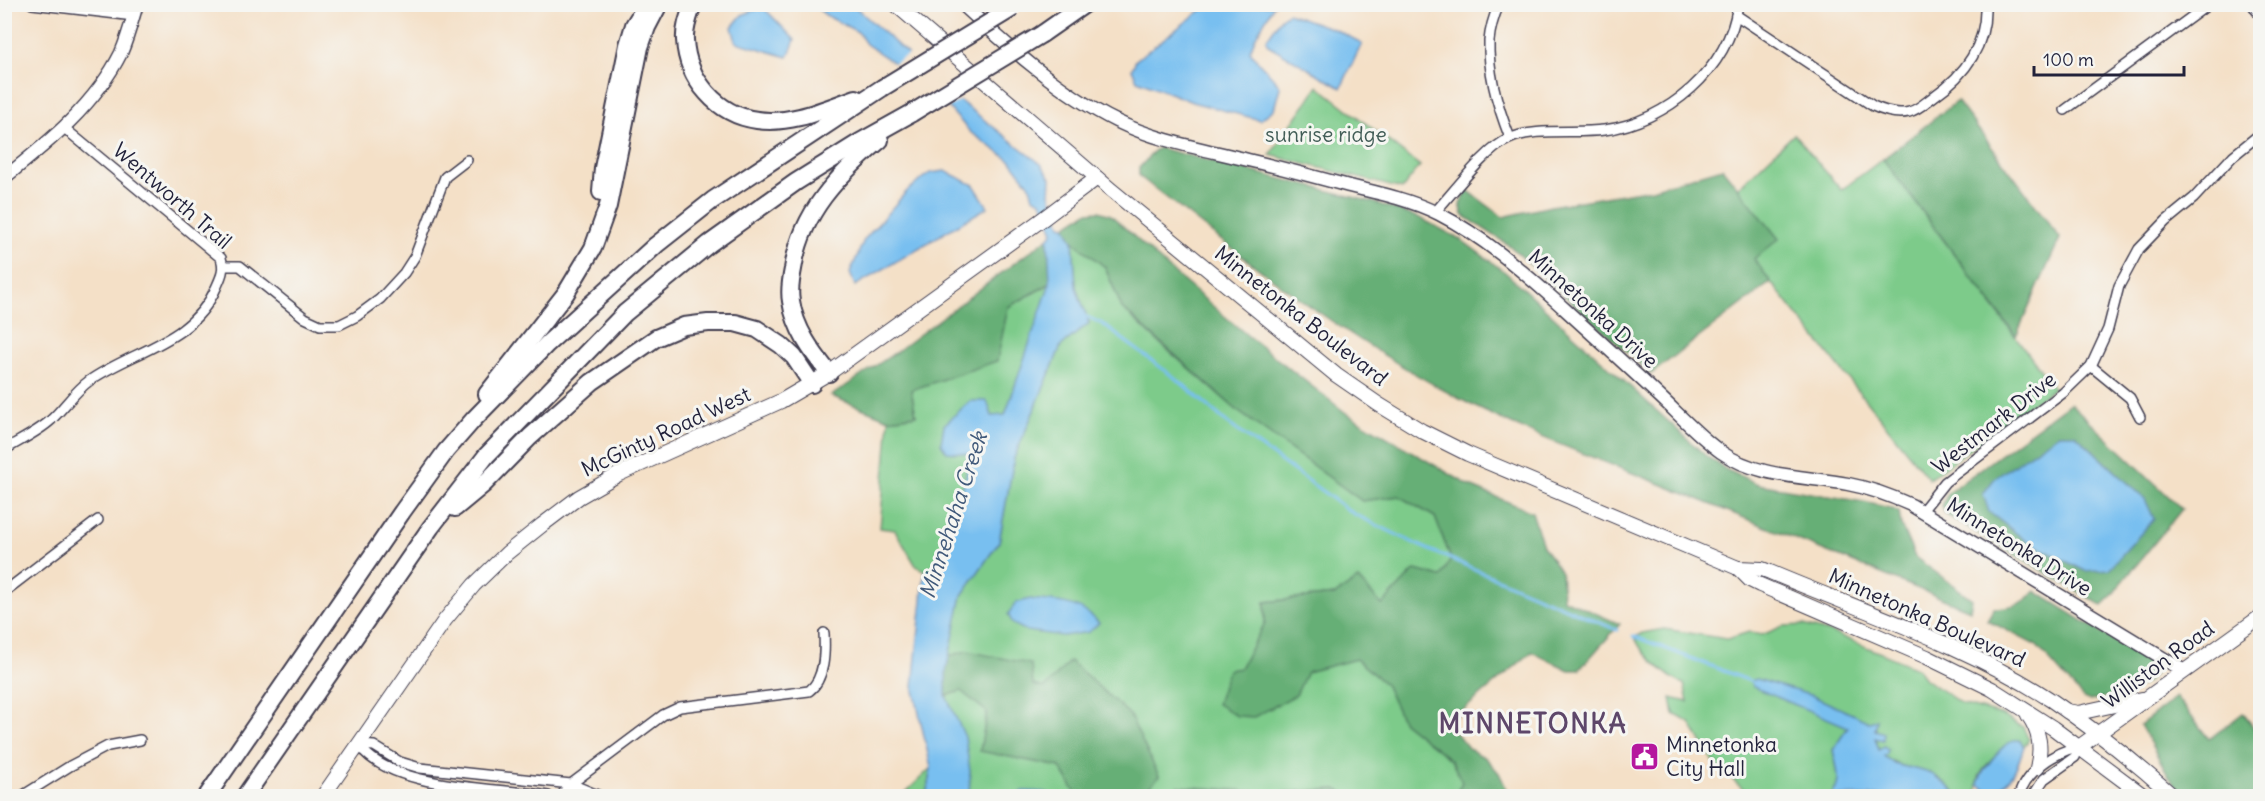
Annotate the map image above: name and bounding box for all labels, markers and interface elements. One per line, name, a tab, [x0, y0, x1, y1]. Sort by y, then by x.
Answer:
scale bar	[2034, 39, 2184, 77]
text: 100 m	[2043, 48, 2094, 71]
park label: sunrise ridge	[1265, 121, 1387, 148]
street label: Wentworth Trail	[107, 137, 237, 255]
street label: Minnetonka Boulevard	[1209, 240, 1393, 392]
street label: Minnetonka Drive	[1523, 243, 1664, 374]
street label: Westmark Drive	[1926, 366, 2061, 480]
street label: McGinty Road West	[577, 381, 755, 483]
water label: Minnehaha Creek	[913, 427, 994, 602]
street label: Minnetonka Drive	[1942, 491, 2097, 602]
street label: Minnetonka Boulevard	[1825, 562, 2030, 673]
street label: Williston Road	[2096, 615, 2219, 715]
district label: MINNETONKA	[1439, 706, 1627, 740]
place label: Minnetonka City Hall	[1666, 731, 1777, 782]
public building icon: Minnetonka City Hall	[1629, 741, 1661, 773]

